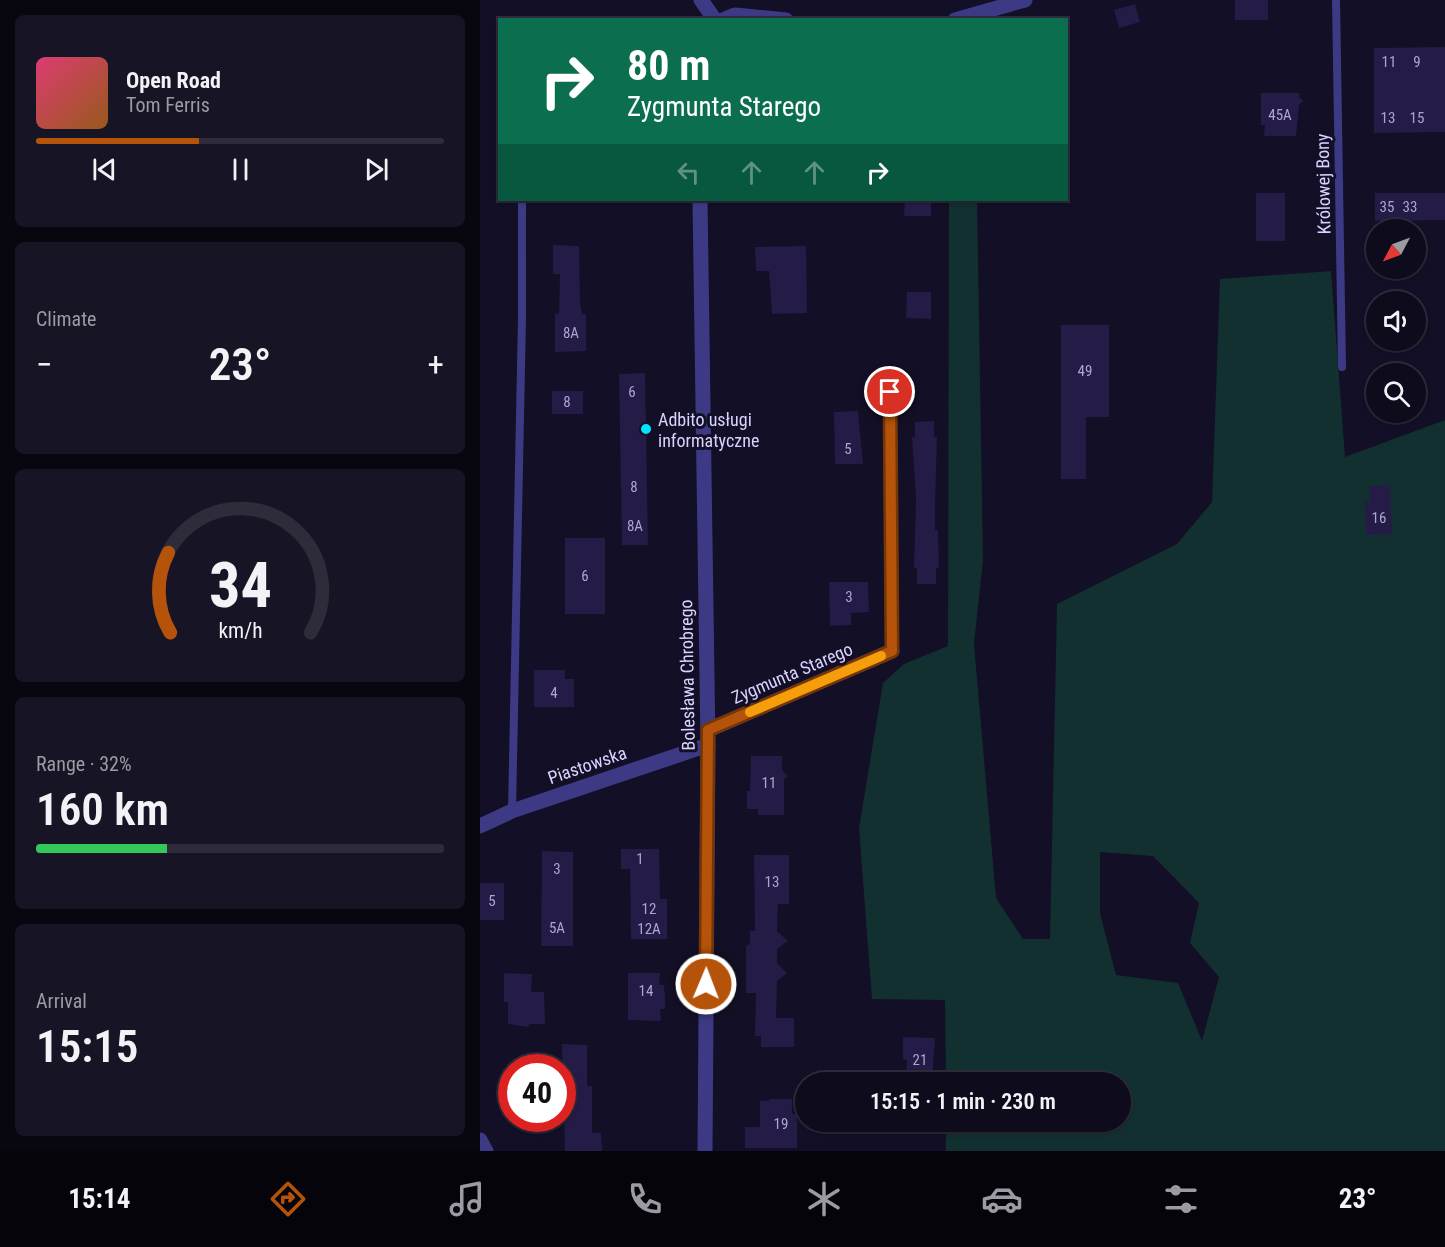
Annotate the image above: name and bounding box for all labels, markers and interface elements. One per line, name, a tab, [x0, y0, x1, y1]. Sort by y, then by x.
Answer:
text: 80 m	[627, 41, 710, 90]
icon: right	[528, 42, 606, 120]
house number: 11	[1382, 53, 1396, 71]
house number: 9	[1413, 53, 1421, 71]
text: Open Road	[126, 68, 221, 93]
text: Zygmunta Starego	[627, 91, 821, 123]
text: Tom Ferris	[126, 93, 210, 117]
house number: 45A	[1268, 106, 1292, 124]
house number: 13	[1381, 109, 1395, 127]
house number: 15	[1410, 109, 1424, 127]
street label: Królowej Bony	[1312, 133, 1334, 235]
icon: previous	[88, 153, 121, 186]
icon: pause	[224, 153, 257, 186]
icon: next	[360, 153, 393, 186]
icon: left	[672, 156, 705, 189]
icon: ahead	[735, 156, 768, 189]
icon: ahead	[798, 156, 831, 189]
icon: right	[861, 156, 894, 189]
house number: 35	[1380, 198, 1394, 216]
house number: 33	[1403, 198, 1417, 216]
north arrow	[1366, 219, 1426, 279]
map controls	[1366, 219, 1426, 423]
button: sound	[1366, 291, 1426, 351]
text: Climate	[36, 307, 96, 331]
house number: 8A	[563, 324, 579, 342]
text: 23°	[209, 338, 271, 391]
text: −	[36, 345, 53, 384]
text: +	[428, 345, 444, 384]
house number: 49	[1078, 362, 1092, 380]
button: search	[1366, 363, 1426, 423]
pin	[864, 366, 915, 417]
icon: arrive	[873, 375, 906, 408]
house number: 6	[628, 383, 636, 401]
house number: 8	[563, 393, 571, 411]
place label: Adbito usługi informatyczne	[658, 409, 759, 451]
marker: Adbito usługi informatyczne	[639, 422, 653, 436]
house number: 5	[844, 440, 852, 458]
house number: 8	[630, 478, 638, 496]
house number: 16	[1372, 509, 1386, 527]
house number: 8A	[627, 517, 643, 535]
text: 34	[208, 549, 272, 622]
house number: 6	[581, 567, 589, 585]
house number: 3	[845, 588, 853, 606]
street label: Bolesława Chrobrego	[675, 599, 699, 751]
text: km/h	[218, 618, 262, 643]
street label: Zygmunta Starego	[728, 638, 856, 708]
house number: 4	[550, 684, 558, 702]
street label: Piastowska	[545, 742, 629, 788]
text: Range · 32%	[36, 752, 132, 776]
house number: 11	[762, 774, 776, 792]
text: 160 km	[36, 783, 169, 836]
house number: 1	[636, 850, 644, 868]
house number: 3	[553, 860, 561, 878]
house number: 13	[765, 873, 779, 891]
house number: 5	[488, 892, 496, 910]
house number: 12	[642, 900, 656, 918]
house number: 5A	[549, 919, 565, 937]
house number: 12A	[637, 920, 661, 938]
position arrow	[674, 952, 738, 1016]
house number: 14	[639, 982, 653, 1000]
text: Arrival	[36, 989, 87, 1013]
text: 15:15	[36, 1020, 138, 1073]
house number: 21	[913, 1051, 927, 1069]
speed limit sign: 40	[498, 1054, 576, 1132]
text: 15:15 · 1 min · 230 m	[870, 1089, 1056, 1114]
house number: 19	[774, 1115, 788, 1133]
icon: directions	[267, 1178, 309, 1220]
icon: music	[446, 1178, 488, 1220]
icon: phone	[624, 1178, 666, 1220]
icon: climate	[803, 1178, 845, 1220]
icon: car	[981, 1178, 1023, 1220]
icon: filters	[1160, 1178, 1202, 1220]
text: 15:14	[68, 1183, 130, 1215]
text: 23°	[1339, 1183, 1377, 1215]

